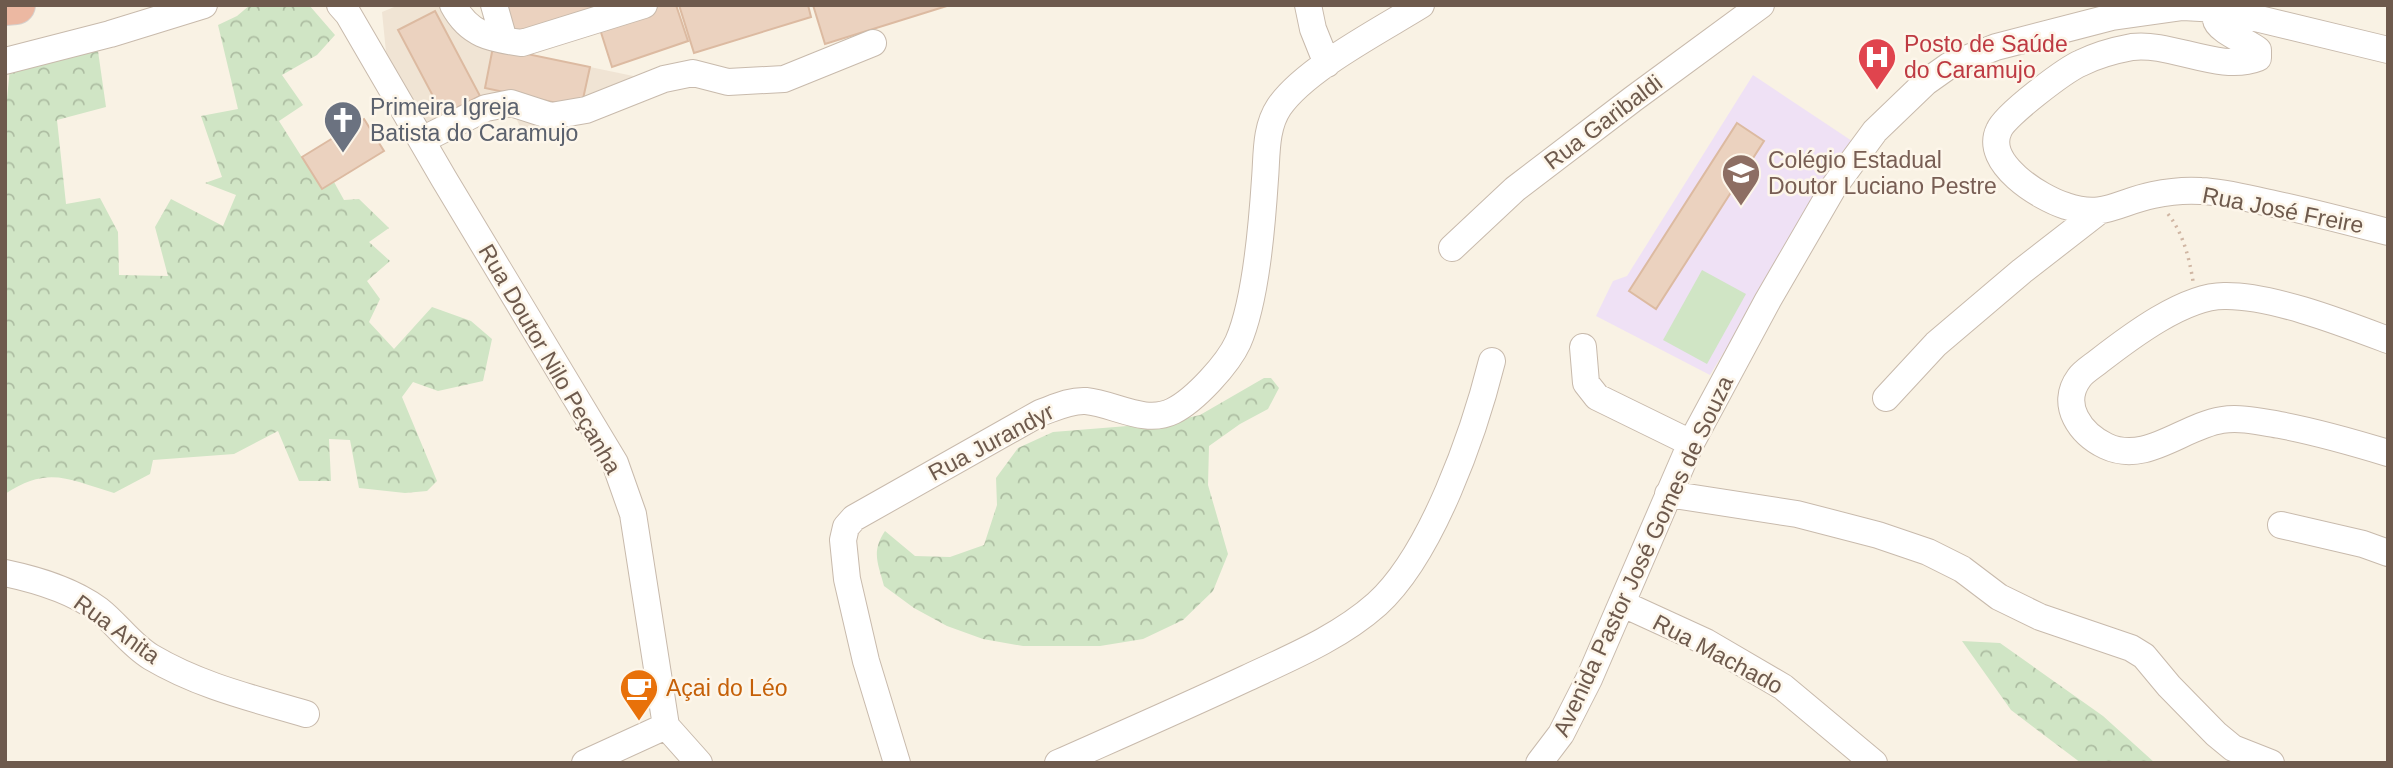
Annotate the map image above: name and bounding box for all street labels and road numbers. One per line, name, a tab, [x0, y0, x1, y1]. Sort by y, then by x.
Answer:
street label: Rua Garibaldi	[1539, 69, 1667, 175]
street label: Rua José Freire	[2200, 182, 2366, 238]
street label: Rua Doutor Nilo Peçanha	[474, 240, 627, 479]
street label: Avenida Pastor José Gomes de Souza	[1548, 371, 1738, 740]
street label: Rua Jurandyr	[924, 398, 1058, 486]
street label: Rua Anita	[69, 589, 165, 669]
street label: Rua Machado	[1649, 609, 1787, 699]

